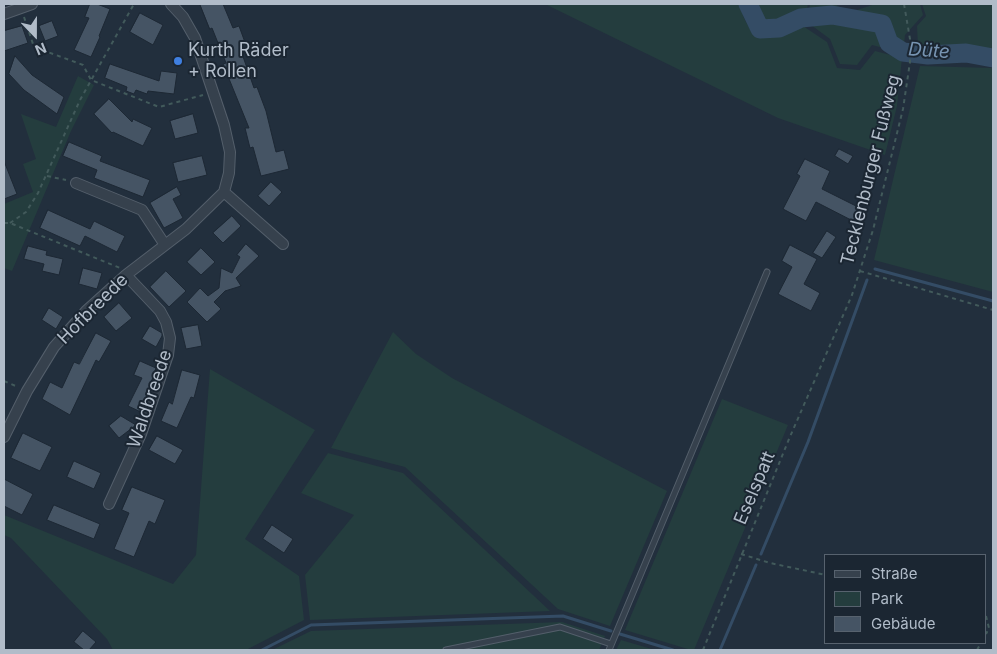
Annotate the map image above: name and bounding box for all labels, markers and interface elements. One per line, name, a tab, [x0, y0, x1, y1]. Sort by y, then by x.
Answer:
north arrow	[10, 10, 60, 60]
water label: Düte	[907, 38, 951, 64]
text: N	[33, 39, 49, 59]
place label: Kurth Räder + Rollen	[188, 40, 289, 82]
marker: Kurth Räder + Rollen	[172, 55, 184, 67]
street label: Tecklenburger Fußweg	[837, 73, 905, 267]
street label: Hofbreede	[53, 269, 133, 349]
street label: Waldbreede	[123, 347, 177, 451]
street label: Eselspatt	[730, 448, 780, 528]
legend	[824, 554, 987, 644]
text: Straße	[871, 564, 918, 583]
text: Park	[871, 589, 903, 608]
text: Gebäude	[871, 614, 936, 633]

